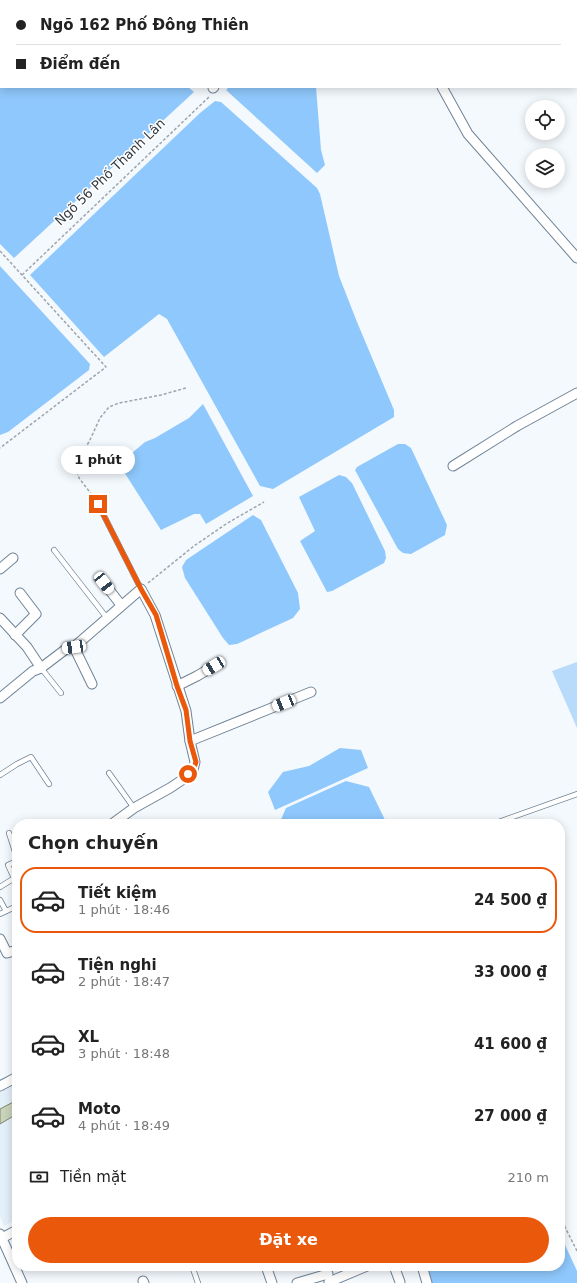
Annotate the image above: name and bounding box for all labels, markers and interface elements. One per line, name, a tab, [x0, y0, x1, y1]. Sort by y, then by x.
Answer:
text: Ngõ 162 Phố Đông Thiên	[40, 16, 249, 34]
text: Điểm đến	[40, 55, 120, 73]
map controls	[525, 100, 565, 188]
button: locate	[525, 100, 565, 140]
street label: Ngõ 56 Phố Thanh Lân	[52, 116, 168, 228]
button: layers	[525, 148, 565, 188]
callout: 1 phút	[61, 446, 135, 474]
text: 1 phút	[74, 452, 122, 467]
route end	[89, 495, 107, 513]
car	[92, 570, 116, 596]
car	[61, 639, 87, 655]
car	[201, 655, 227, 677]
car	[271, 693, 297, 713]
route start	[179, 765, 197, 783]
text: Chọn chuyến	[28, 832, 159, 853]
icon: car	[30, 882, 66, 918]
text: Tiết kiệm	[78, 884, 157, 902]
text: 24 500 ₫	[474, 891, 547, 909]
text: 1 phút · 18:46	[78, 902, 170, 917]
icon: car	[30, 954, 66, 990]
text: Tiện nghi	[78, 956, 157, 974]
text: 33 000 ₫	[474, 963, 547, 981]
text: 2 phút · 18:47	[78, 974, 170, 989]
icon: car	[30, 1026, 66, 1062]
text: XL	[78, 1028, 99, 1046]
text: 41 600 ₫	[474, 1035, 547, 1053]
text: 3 phút · 18:48	[78, 1046, 170, 1061]
icon: car	[30, 1098, 66, 1134]
text: Moto	[78, 1100, 121, 1118]
text: 27 000 ₫	[474, 1107, 547, 1125]
text: 4 phút · 18:49	[78, 1118, 170, 1133]
icon: cash	[28, 1166, 50, 1188]
text: Tiền mặt	[60, 1168, 126, 1186]
text: 210 m	[507, 1170, 549, 1185]
button: Đặt xe	[28, 1217, 549, 1263]

